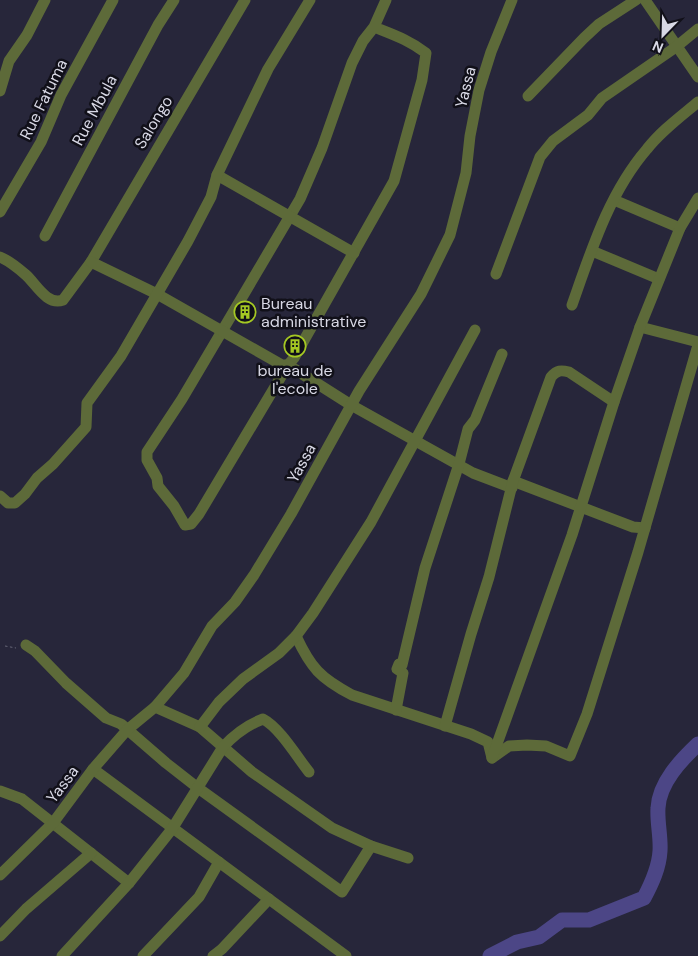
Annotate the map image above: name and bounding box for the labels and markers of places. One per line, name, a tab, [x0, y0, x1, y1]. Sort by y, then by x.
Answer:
place label: Bureau administrative	[261, 293, 366, 332]
building icon: Bureau administrative	[233, 300, 257, 324]
building icon: bureau de l'ecole	[283, 334, 307, 358]
place label: bureau de l'ecole	[257, 360, 333, 399]

